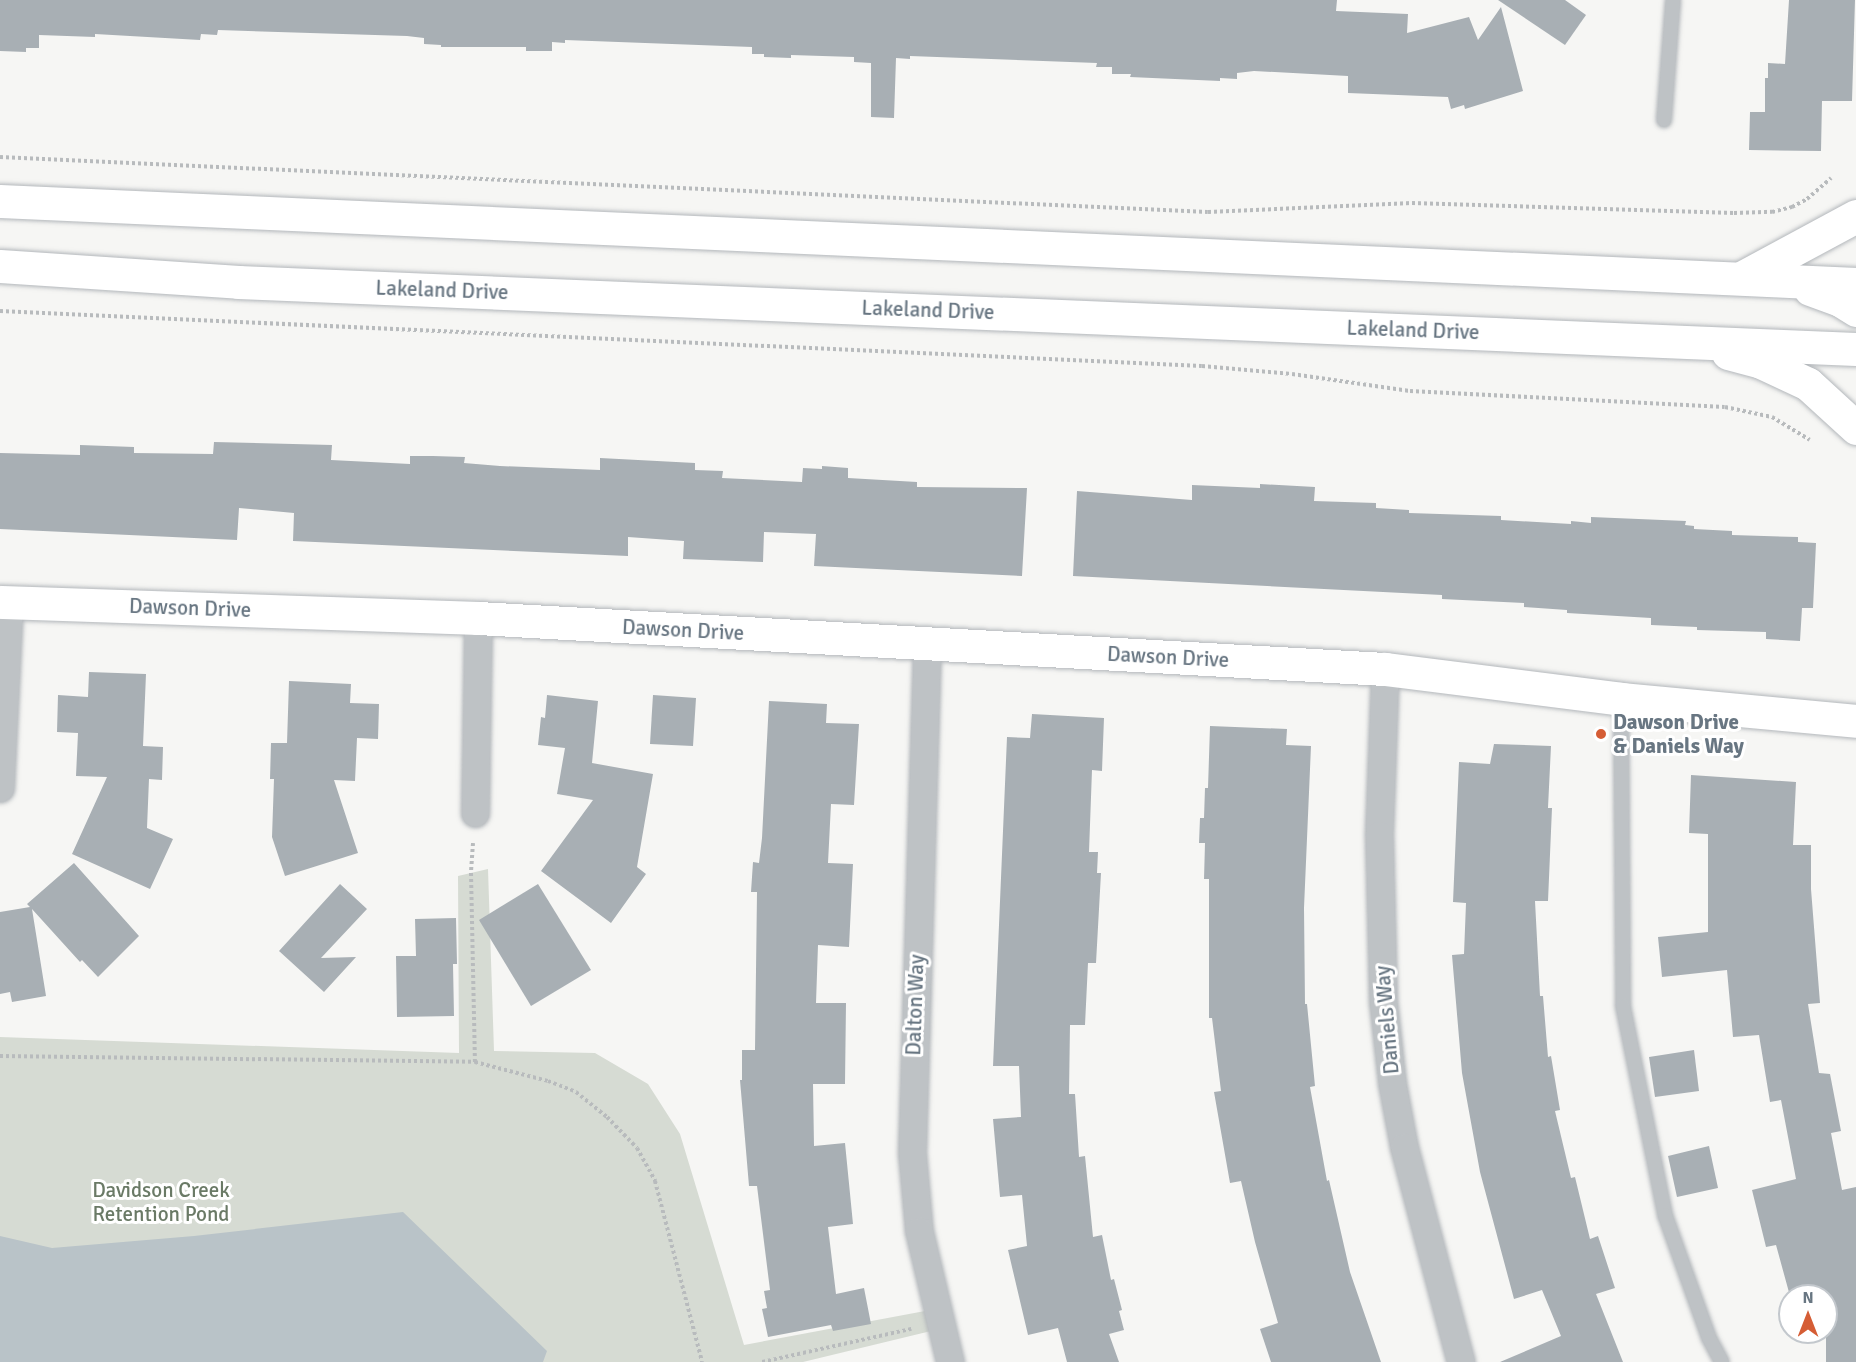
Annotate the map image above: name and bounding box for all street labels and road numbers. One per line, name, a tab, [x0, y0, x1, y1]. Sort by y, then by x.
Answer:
street label: Lakeland Drive	[375, 275, 509, 305]
street label: Lakeland Drive	[861, 295, 995, 325]
street label: Lakeland Drive	[1346, 315, 1480, 345]
street label: Dawson Drive	[129, 593, 251, 623]
street label: Dawson Drive	[621, 614, 745, 646]
street label: Dawson Drive	[1106, 641, 1230, 673]
street label: Dalton Way	[901, 954, 929, 1056]
street label: Daniels Way	[1370, 965, 1404, 1075]

